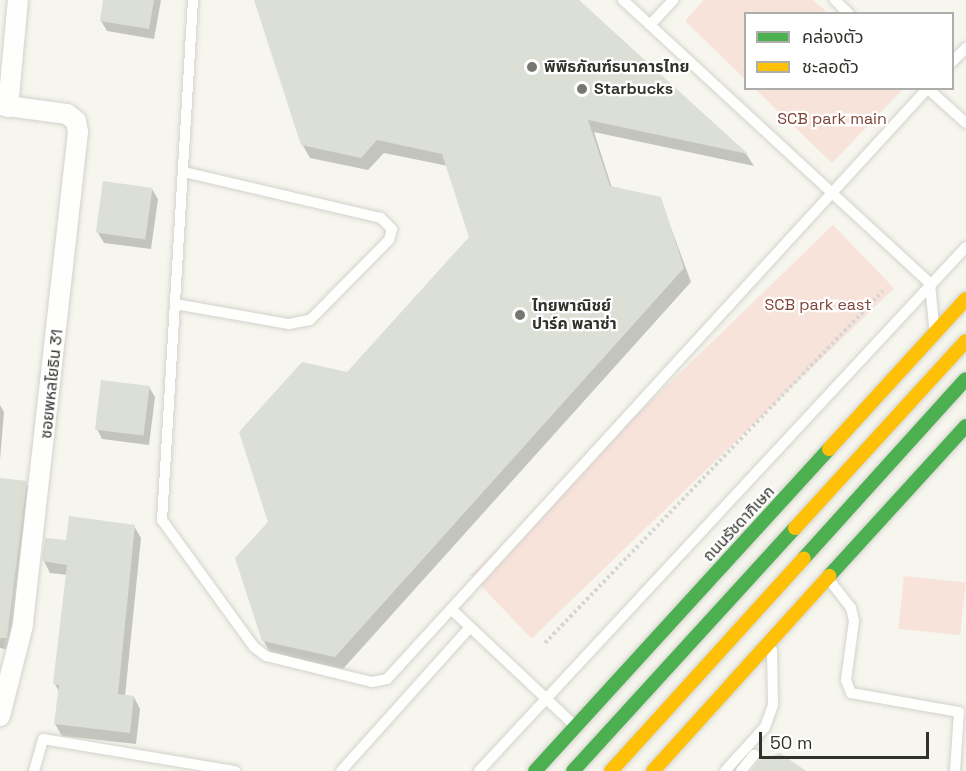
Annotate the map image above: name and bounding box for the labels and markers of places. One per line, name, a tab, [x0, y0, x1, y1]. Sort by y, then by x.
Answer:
place label: พิพิธภัณฑ์ธนาคารไทย	[544, 57, 689, 77]
marker: พิพิธภัณฑ์ธนาคารไทย	[525, 60, 539, 74]
place label: Starbucks	[594, 79, 673, 99]
marker: Starbucks	[575, 82, 589, 96]
place label: ไทยพาณิชย์ ปาร์ค พลาซ่า	[532, 296, 617, 334]
marker: ไทยพาณิชย์ ปาร์ค พลาซ่า	[513, 308, 527, 322]

